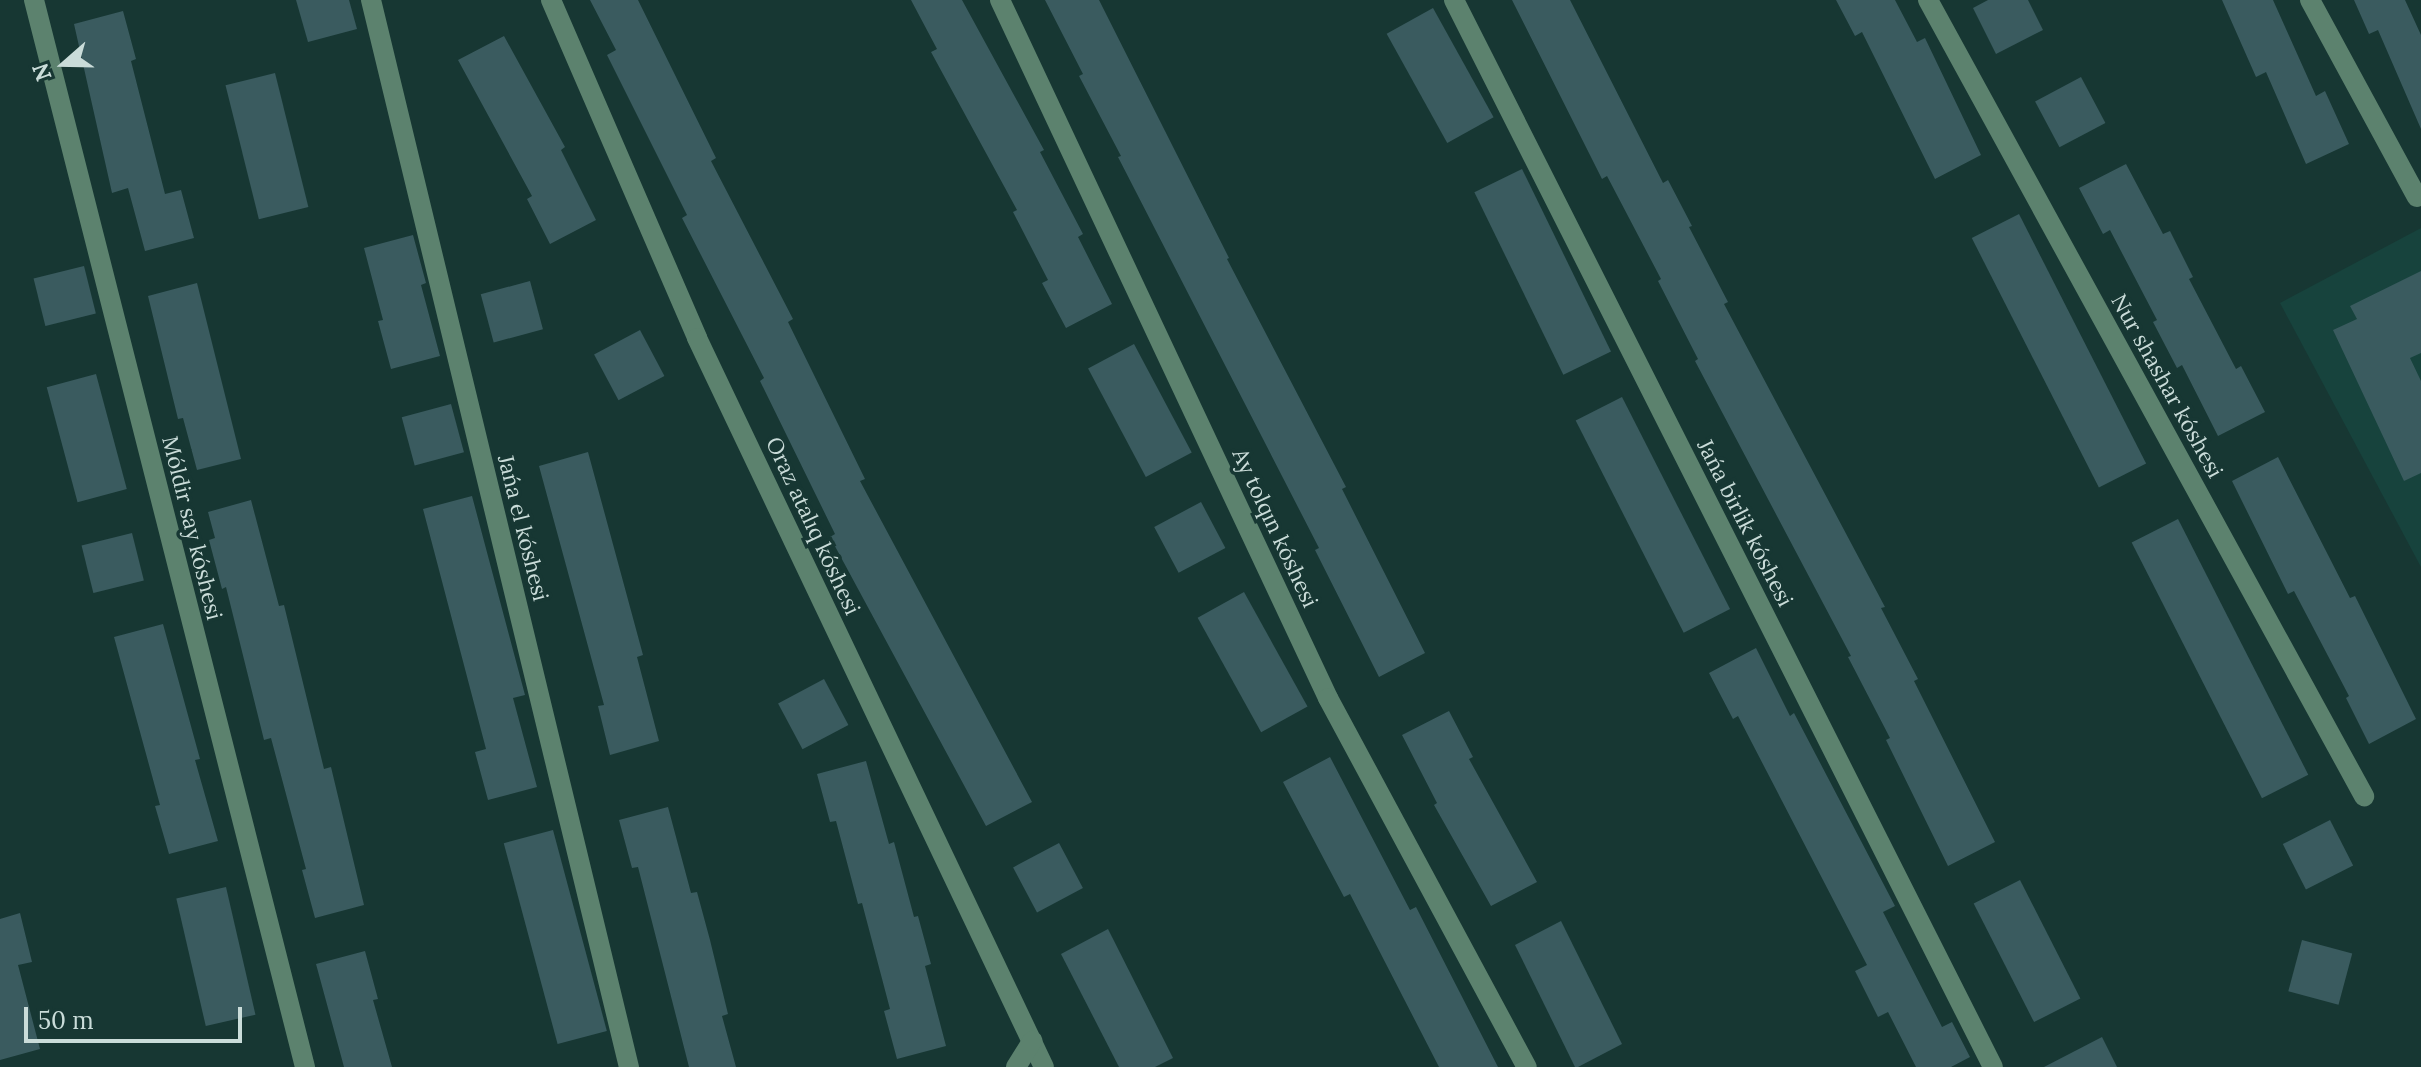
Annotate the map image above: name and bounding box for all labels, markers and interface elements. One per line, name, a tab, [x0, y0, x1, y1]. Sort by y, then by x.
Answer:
north arrow	[24, 24, 104, 104]
text: N	[25, 59, 58, 85]
street label: Nur shashar kóshesi	[2105, 289, 2229, 483]
street label: Móldir say kóshesi	[156, 433, 228, 623]
street label: Oraz atalıq kóshesi	[760, 433, 866, 619]
street label: Jańa birlik kóshesi	[1691, 435, 1799, 611]
street label: Ay tolqın kóshesi	[1227, 444, 1323, 612]
street label: Jańa el kóshesi	[492, 452, 554, 604]
scale bar	[28, 991, 246, 1041]
text: 50 m	[38, 1005, 94, 1036]

